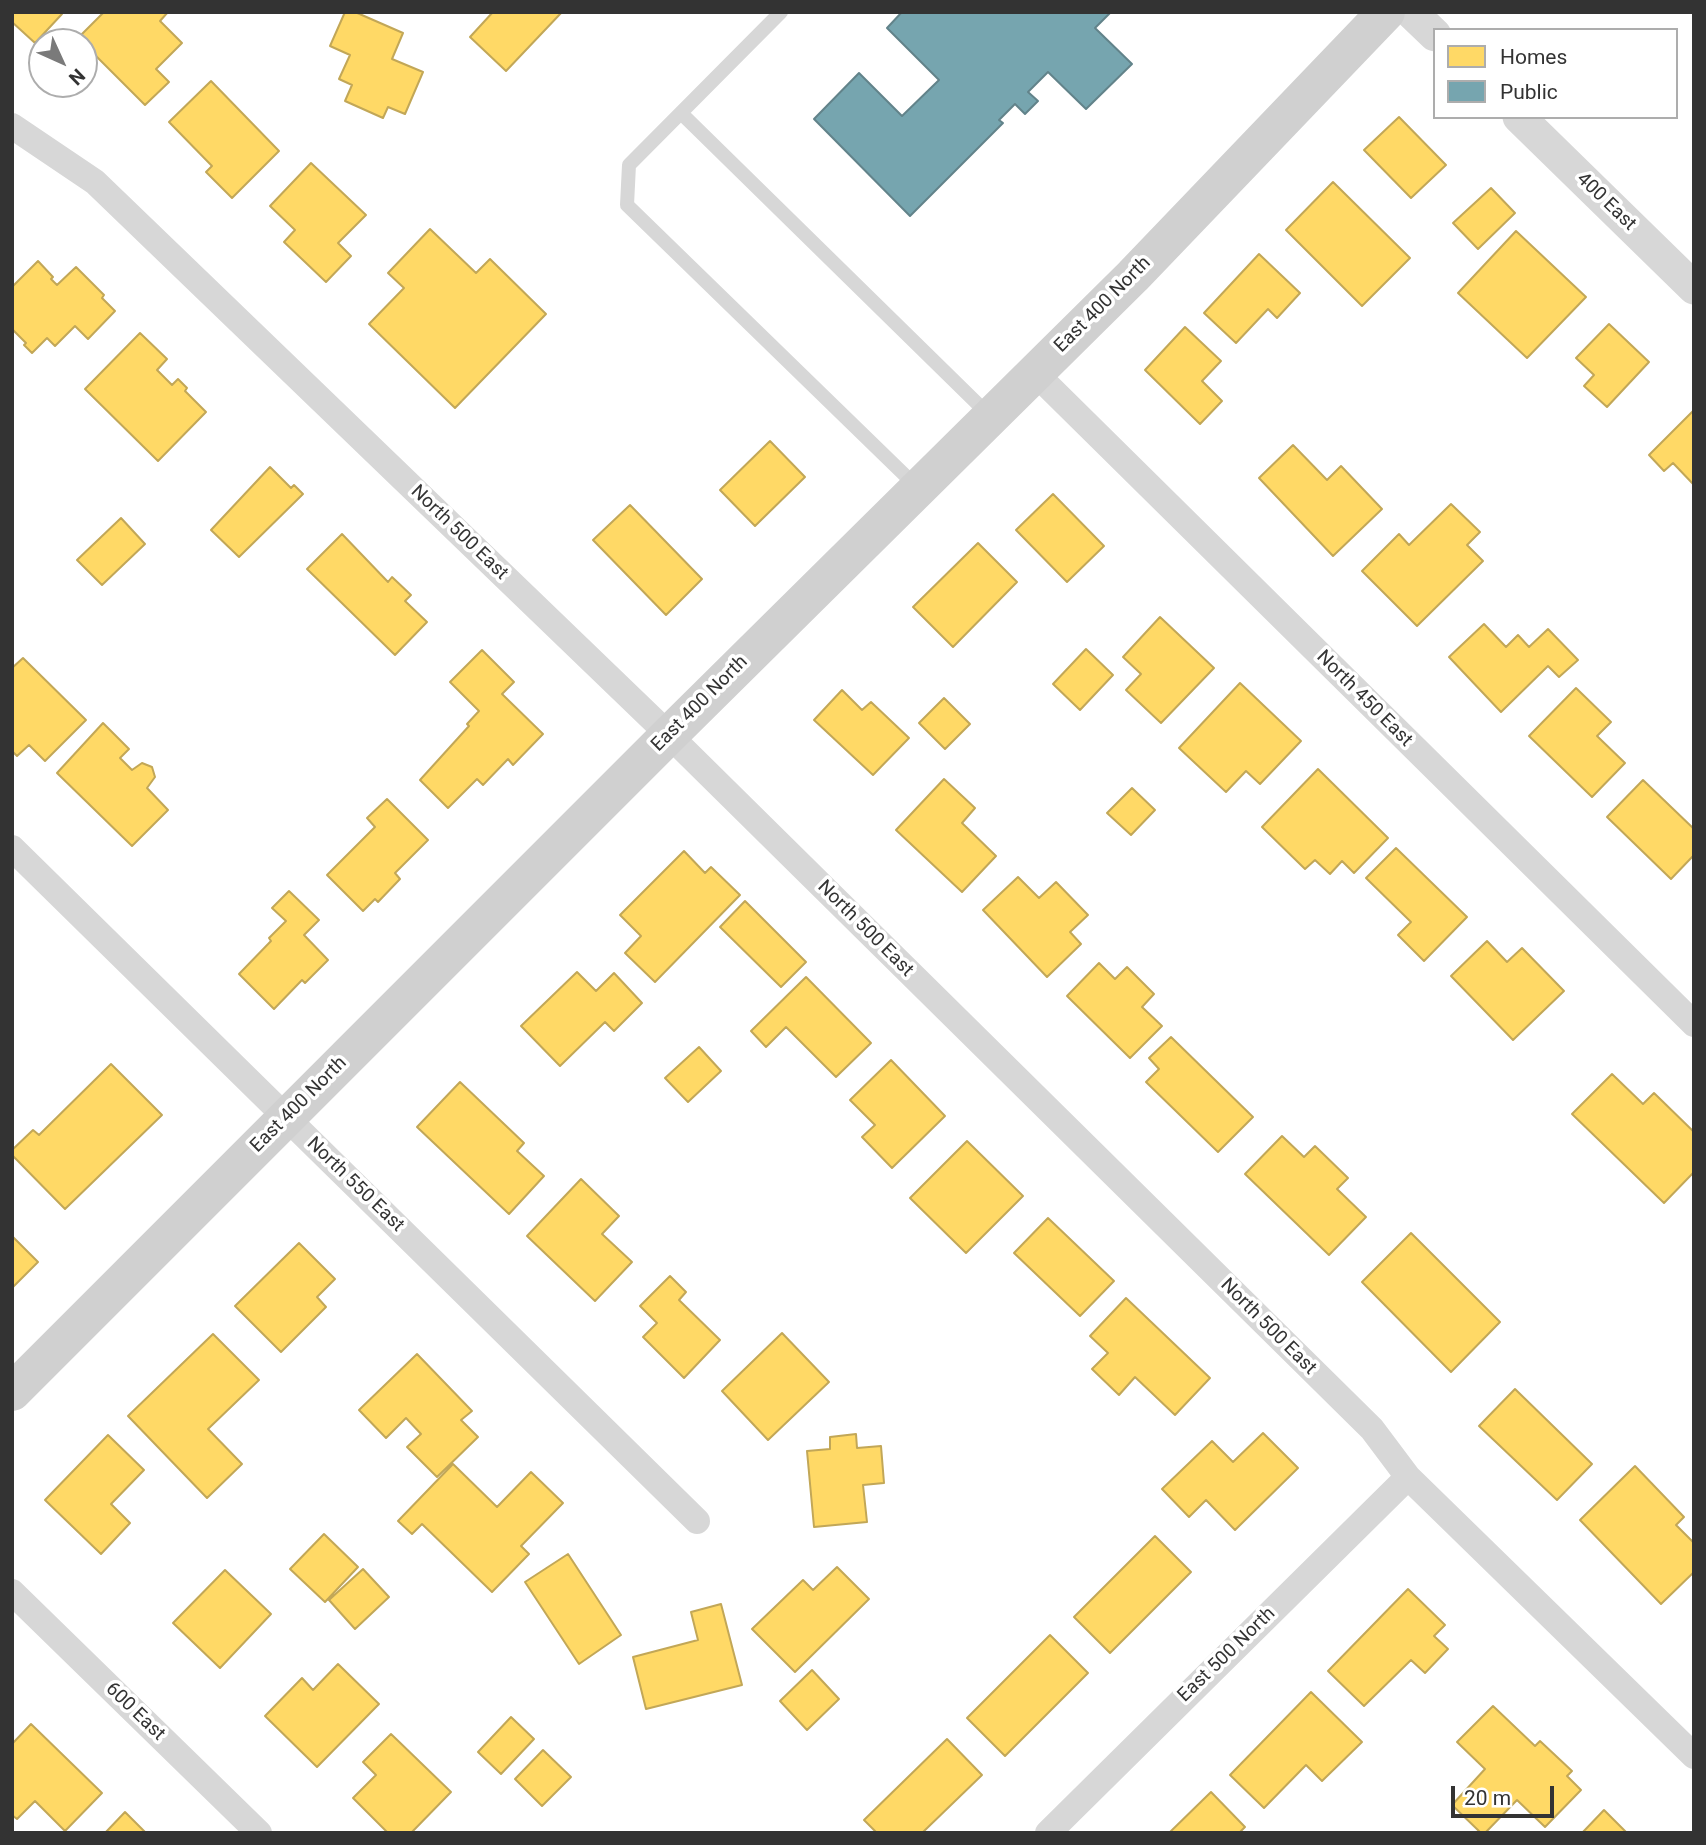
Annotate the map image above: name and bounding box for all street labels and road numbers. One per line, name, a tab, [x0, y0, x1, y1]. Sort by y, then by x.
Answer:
street label: 400 East	[1572, 168, 1640, 236]
street label: East 400 North	[1050, 252, 1156, 358]
street label: North 500 East	[406, 481, 512, 585]
street label: North 450 East	[1311, 646, 1417, 752]
street label: East 400 North	[647, 651, 753, 757]
street label: North 500 East	[812, 876, 918, 982]
street label: East 400 North	[246, 1052, 352, 1158]
street label: North 550 East	[302, 1133, 408, 1237]
street label: North 500 East	[1215, 1274, 1321, 1380]
street label: East 500 North	[1174, 1603, 1280, 1707]
street label: 600 East	[101, 1678, 169, 1746]

